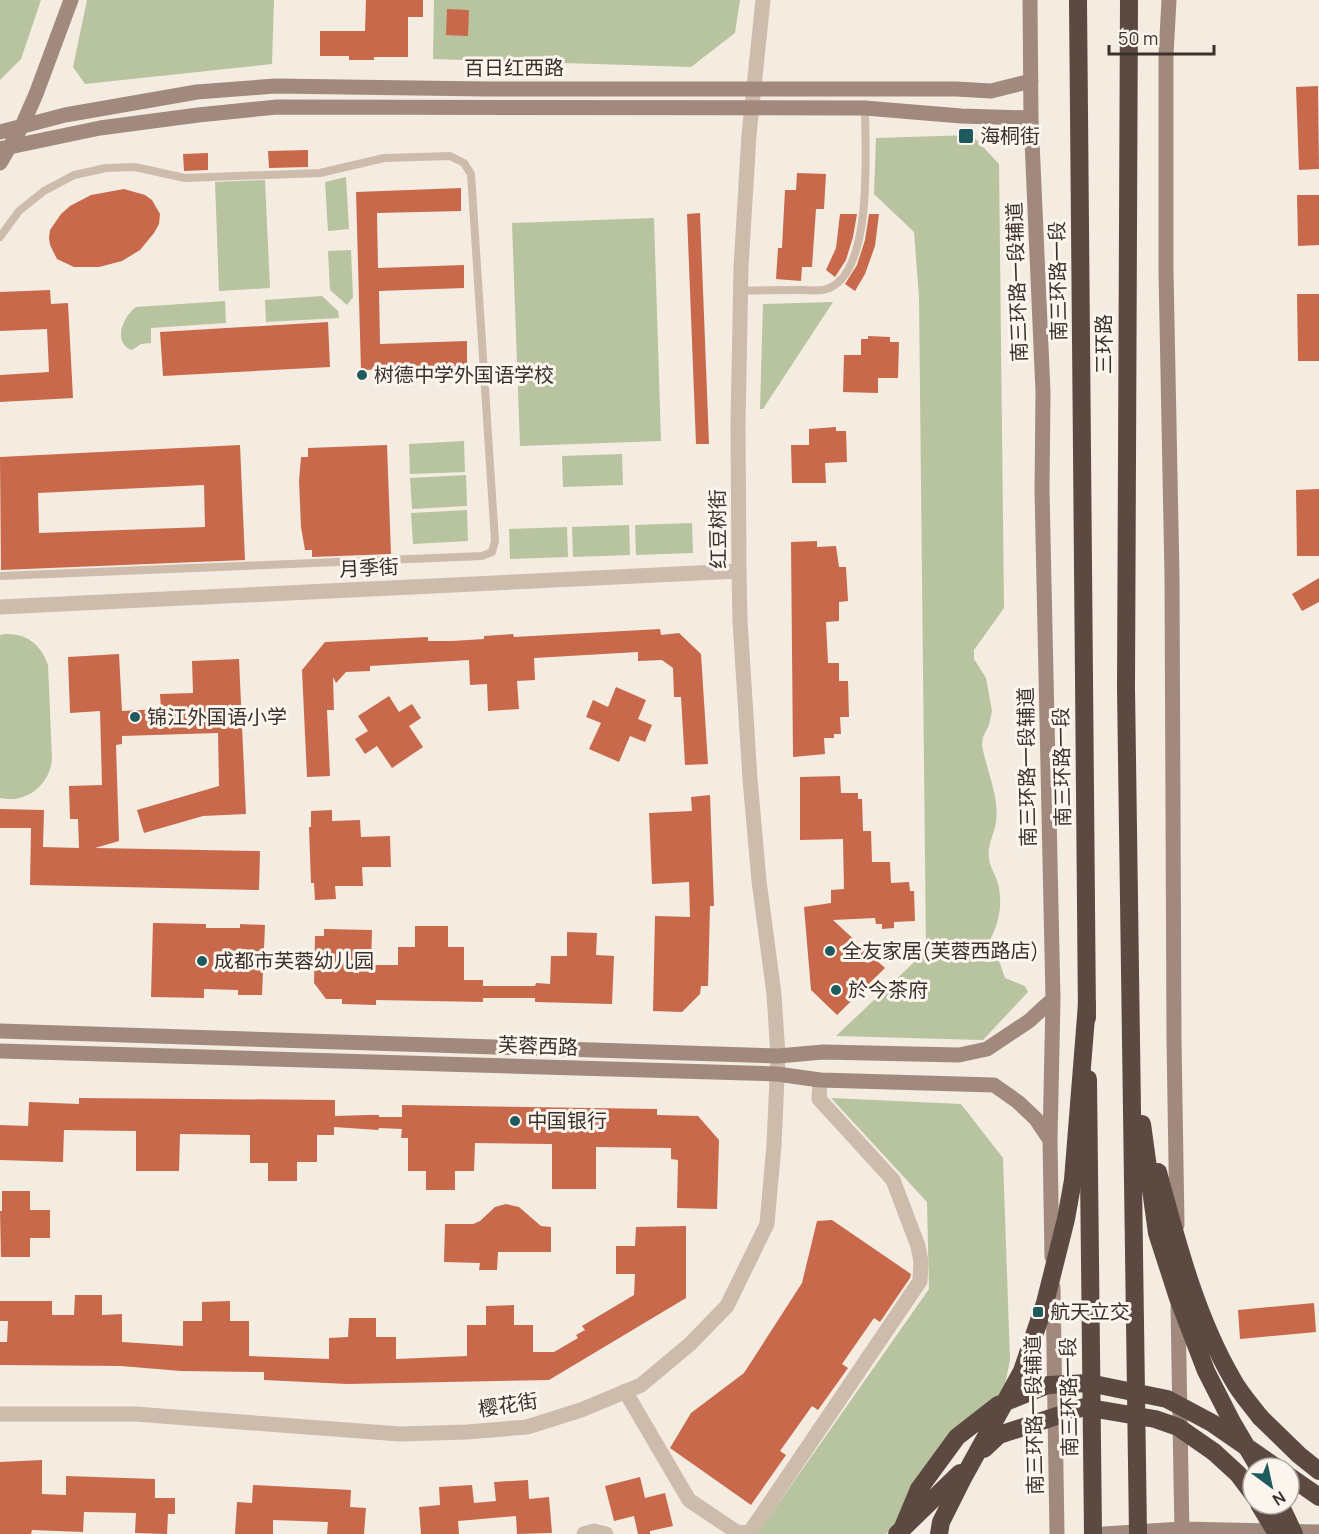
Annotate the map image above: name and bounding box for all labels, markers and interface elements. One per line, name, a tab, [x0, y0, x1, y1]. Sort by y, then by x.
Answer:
scale bar	[1109, 18, 1214, 56]
text: 50 m	[1118, 26, 1158, 50]
street label: 百日红西路	[464, 54, 564, 81]
place label: 海桐街	[980, 122, 1040, 149]
marker: 海桐街	[957, 127, 975, 145]
street label: 南三环路一段辅道	[1000, 202, 1033, 362]
street label: 南三环路一段	[1043, 221, 1072, 341]
street label: 三环路	[1090, 314, 1117, 374]
place label: 树德中学外国语学校	[374, 361, 554, 388]
marker: 树德中学外国语学校	[355, 368, 369, 382]
street label: 红豆树街	[703, 489, 732, 569]
street label: 月季街	[338, 552, 400, 583]
street label: 南三环路一段辅道	[1012, 687, 1041, 847]
place label: 锦江外国语小学	[147, 703, 287, 730]
street label: 南三环路一段	[1047, 707, 1076, 827]
marker: 锦江外国语小学	[128, 710, 142, 724]
place label: 全友家居(芙蓉西路店)	[842, 937, 1039, 964]
marker: 全友家居(芙蓉西路店)	[823, 944, 837, 958]
place label: 成都市芙蓉幼儿园	[214, 947, 374, 974]
marker: 成都市芙蓉幼儿园	[195, 954, 209, 968]
place label: 於今茶府	[848, 976, 928, 1003]
marker: 於今茶府	[829, 983, 843, 997]
street label: 芙蓉西路	[498, 1031, 578, 1060]
place label: 中国银行	[527, 1107, 607, 1134]
marker: 中国银行	[508, 1114, 522, 1128]
place label: 航天立交	[1050, 1298, 1130, 1325]
marker: 航天立交	[1031, 1305, 1045, 1319]
street label: 南三环路一段辅道	[1019, 1335, 1048, 1495]
street label: 南三环路一段	[1054, 1337, 1083, 1457]
street label: 樱花街	[476, 1386, 540, 1423]
north arrow	[1241, 1456, 1301, 1516]
text: N	[1268, 1486, 1290, 1511]

